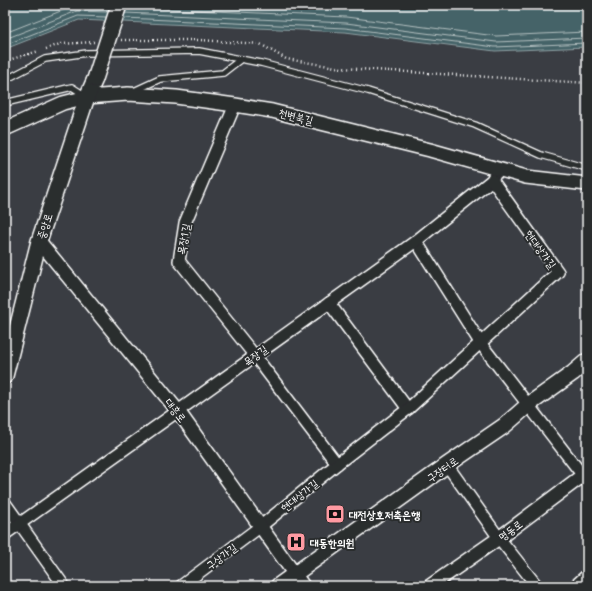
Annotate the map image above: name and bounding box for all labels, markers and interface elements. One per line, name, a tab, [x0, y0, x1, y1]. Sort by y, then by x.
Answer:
street label: 천변북길	[277, 104, 315, 128]
street label: 중앙로	[33, 211, 55, 241]
street label: 목장1길	[173, 222, 193, 256]
street label: 현대상가길	[522, 227, 560, 271]
street label: 목장길	[240, 341, 270, 369]
street label: 대흥로	[162, 395, 190, 425]
street label: 구장터로	[423, 453, 461, 485]
street label: 현대상가길	[277, 475, 321, 515]
bank icon: 대전상호저축은행	[324, 503, 346, 525]
place label: 대전상호저축은행	[349, 507, 420, 522]
street label: 명동로	[495, 516, 525, 544]
hospital icon: 대동한의원	[285, 531, 307, 553]
place label: 대동한의원	[310, 535, 354, 550]
street label: 구상가길	[202, 539, 240, 573]

